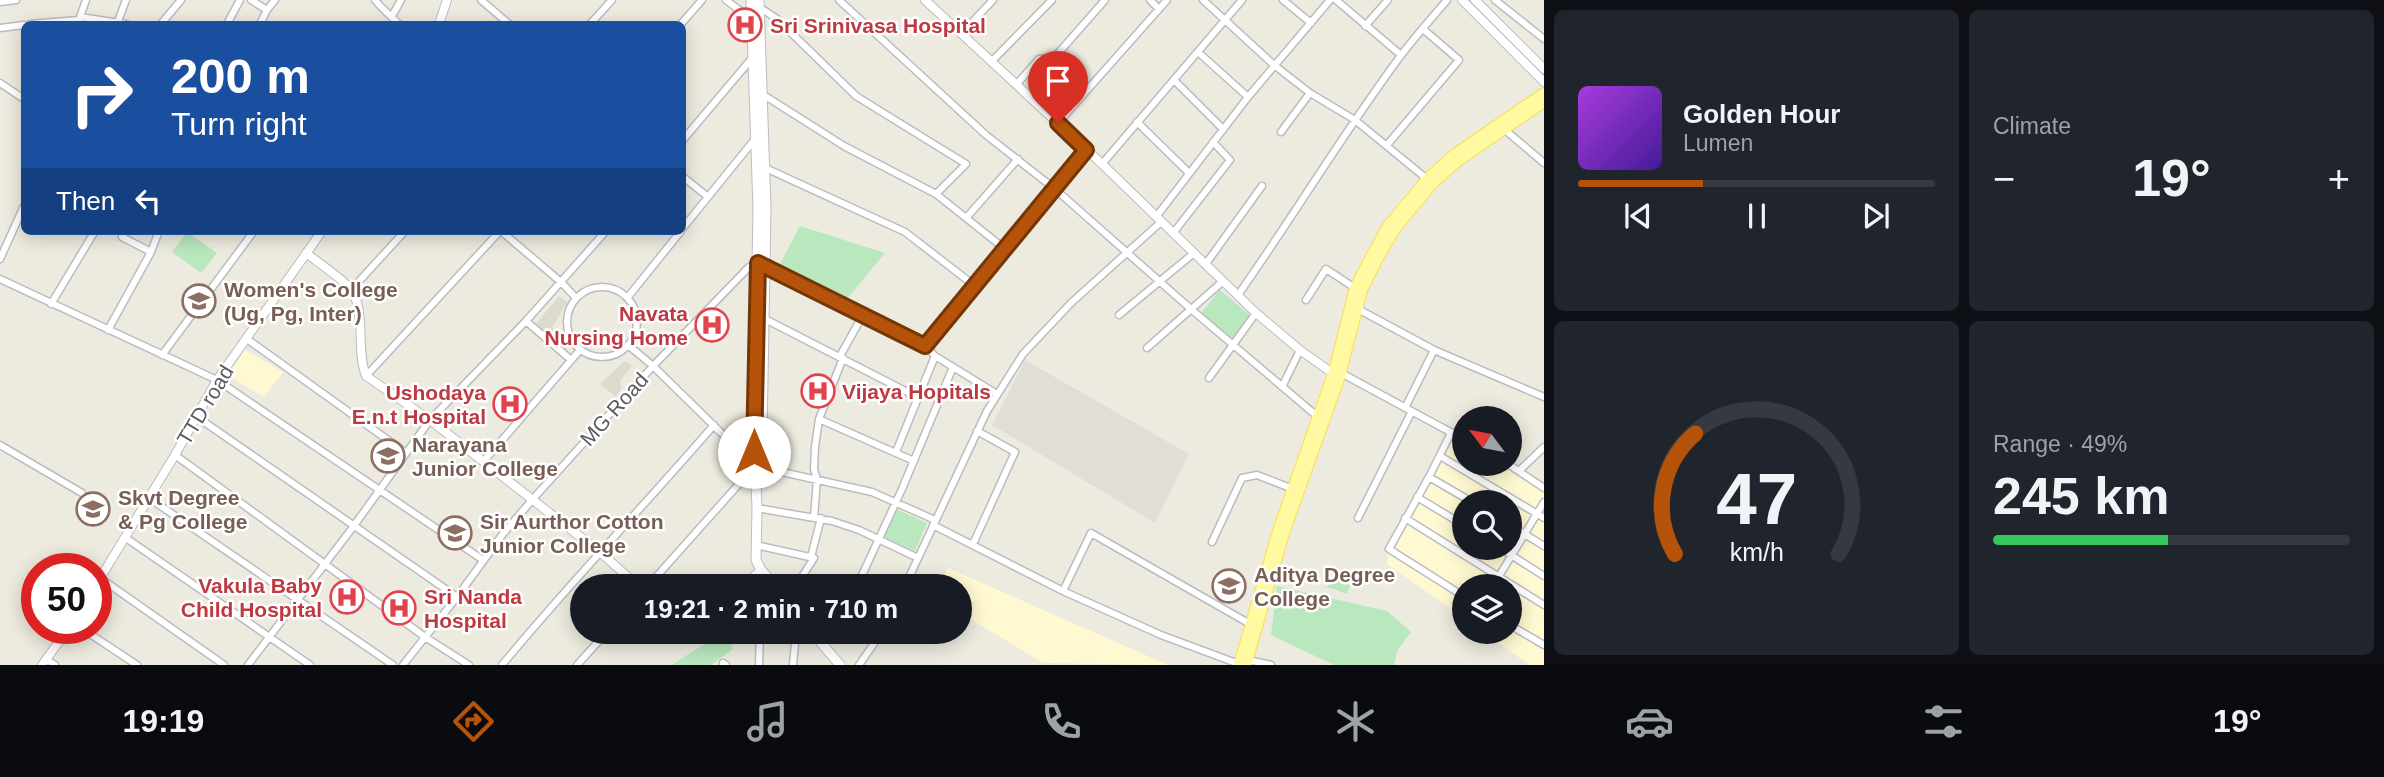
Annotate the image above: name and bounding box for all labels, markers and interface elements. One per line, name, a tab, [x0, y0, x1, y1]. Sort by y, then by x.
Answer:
hospital icon: Sri Srinivasa Hospital	[726, 6, 764, 44]
place label: Sri Srinivasa Hospital	[770, 14, 986, 37]
icon: right	[56, 49, 147, 140]
text: 200 m	[171, 49, 310, 103]
pin	[1028, 51, 1088, 123]
icon: arrive	[1039, 62, 1077, 100]
text: Golden Hour	[1683, 99, 1840, 129]
text: Turn right	[171, 106, 307, 142]
text: Climate	[1993, 113, 2071, 139]
text: Lumen	[1683, 130, 1753, 156]
text: 19°	[2132, 149, 2211, 207]
text: −	[1993, 158, 2015, 200]
text: +	[2328, 158, 2350, 200]
icon: left	[129, 182, 167, 220]
text: Then	[56, 186, 115, 216]
icon: previous	[1619, 197, 1657, 235]
icon: pause	[1738, 197, 1776, 235]
icon: next	[1857, 197, 1895, 235]
place label: Women's College (Ug, Pg, Inter)	[224, 278, 398, 325]
school or university icon: Women's College (Ug, Pg, Inter)	[180, 282, 218, 320]
place label: Navata Nursing Home	[544, 302, 688, 349]
hospital icon: Navata Nursing Home	[693, 306, 731, 344]
street label: TTD road	[172, 361, 238, 449]
street label: MG Road	[575, 368, 653, 450]
hospital icon: Vijaya Hopitals	[799, 372, 837, 410]
place label: Vijaya Hopitals	[842, 380, 991, 403]
place label: Ushodaya E.n.t Hospital	[352, 381, 486, 428]
hospital icon: Ushodaya E.n.t Hospital	[491, 385, 529, 423]
north arrow	[1452, 406, 1522, 476]
map controls	[1452, 406, 1522, 644]
position arrow	[717, 415, 791, 489]
text: Range · 49%	[1993, 431, 2127, 457]
place label: Narayana Junior College	[412, 433, 558, 480]
school or university icon: Narayana Junior College	[369, 437, 407, 475]
text: 47	[1716, 458, 1797, 539]
text: 245 km	[1993, 467, 2169, 525]
place label: Skvt Degree & Pg College	[118, 486, 248, 533]
school or university icon: Skvt Degree & Pg College	[74, 490, 112, 528]
button: search	[1452, 490, 1522, 560]
place label: Sir Aurthor Cotton Junior College	[480, 510, 664, 557]
school or university icon: Sir Aurthor Cotton Junior College	[436, 514, 474, 552]
text: km/h	[1729, 538, 1784, 566]
speed limit sign: 50	[21, 553, 112, 644]
place label: Aditya Degree College	[1254, 563, 1395, 610]
school or university icon: Aditya Degree College	[1210, 567, 1248, 605]
place label: Vakula Baby Child Hospital	[181, 574, 322, 621]
button: layers	[1452, 574, 1522, 644]
hospital icon: Vakula Baby Child Hospital	[328, 578, 366, 616]
place label: Sri Nanda Hospital	[424, 585, 522, 632]
hospital icon: Sri Nanda Hospital	[380, 589, 418, 627]
text: 19:21 · 2 min · 710 m	[644, 594, 898, 624]
icon: directions	[449, 697, 498, 746]
icon: music	[743, 697, 792, 746]
icon: phone	[1037, 697, 1086, 746]
icon: climate	[1331, 697, 1380, 746]
icon: car	[1625, 697, 1674, 746]
icon: filters	[1919, 697, 1968, 746]
text: 19:19	[122, 703, 204, 739]
text: 19°	[2213, 703, 2262, 739]

